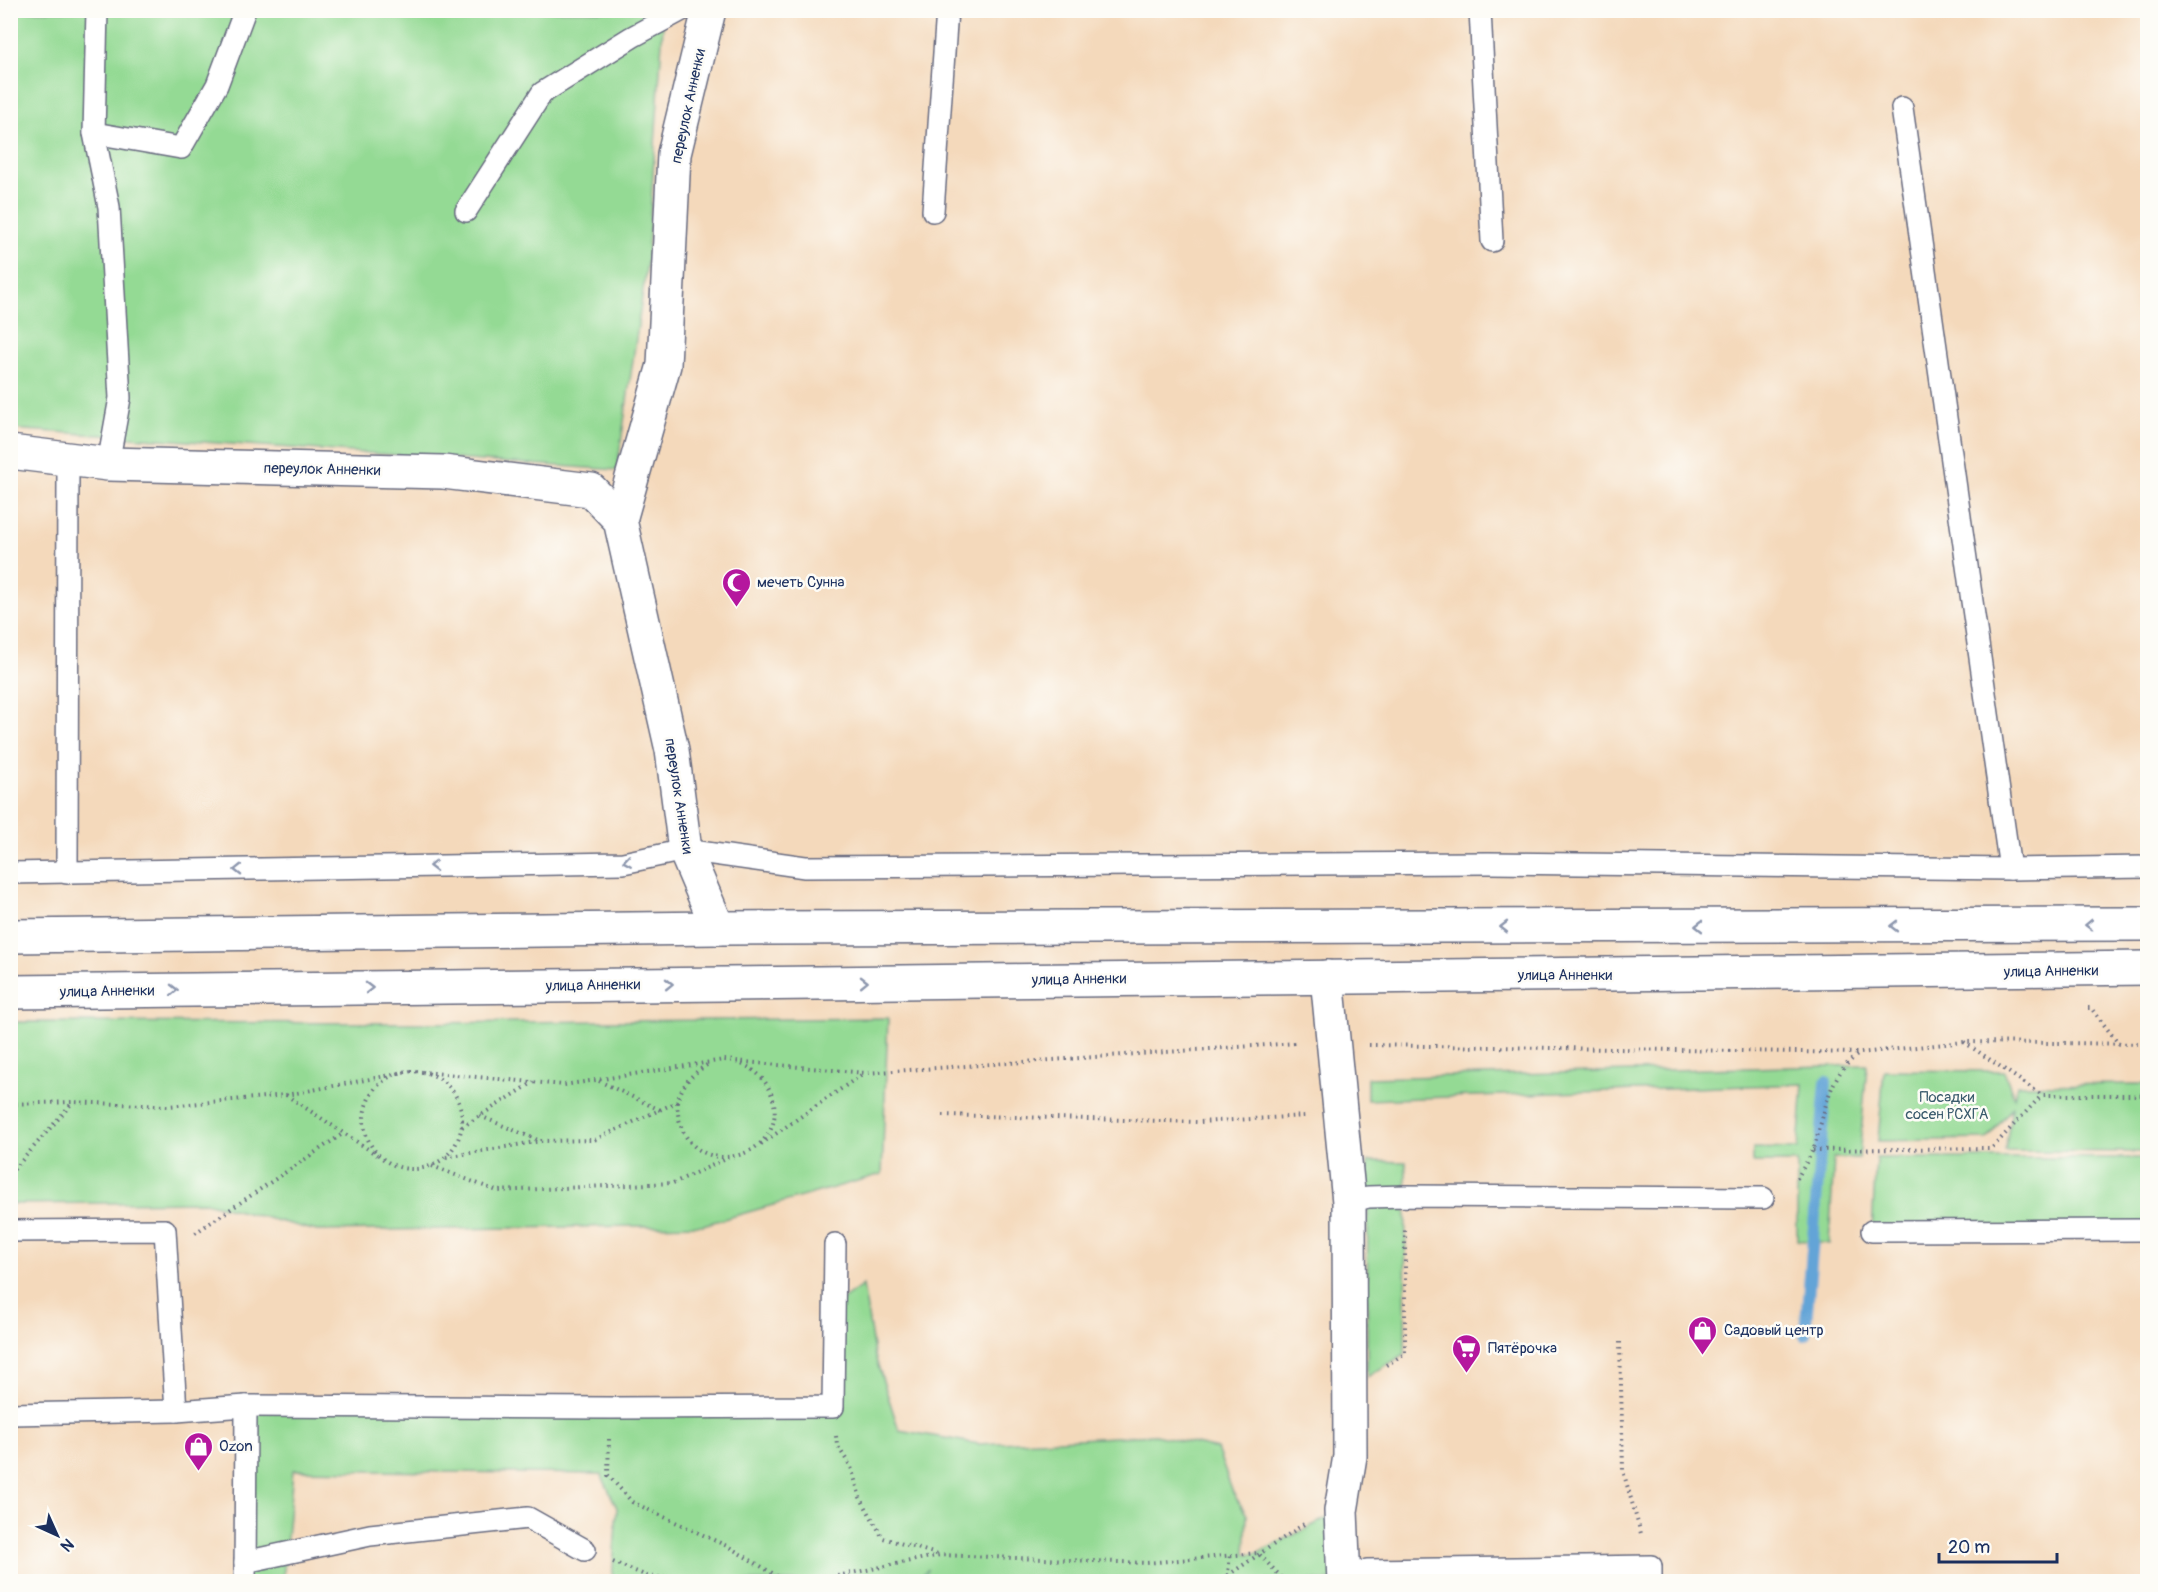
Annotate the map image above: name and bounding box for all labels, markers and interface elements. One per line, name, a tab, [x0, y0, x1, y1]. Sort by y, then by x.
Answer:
street label: переулок Анненки	[667, 47, 710, 165]
street label: переулок Анненки	[263, 459, 381, 480]
mosque icon: мечеть Сунна	[720, 566, 752, 608]
place label: мечеть Сунна	[757, 573, 845, 592]
street label: переулок Анненки	[660, 737, 697, 856]
one-way arrow	[623, 855, 632, 867]
one-way arrow	[428, 860, 437, 872]
one-way arrow	[233, 864, 242, 876]
one-way arrow	[2085, 919, 2094, 931]
one-way arrow	[1695, 920, 1704, 932]
one-way arrow	[1890, 920, 1899, 932]
one-way arrow	[1500, 921, 1509, 933]
street label: улица Анненки	[2003, 961, 2099, 982]
street label: улица Анненки	[1517, 966, 1613, 985]
street label: улица Анненки	[1031, 969, 1127, 990]
street label: улица Анненки	[545, 975, 641, 996]
one-way arrow	[859, 976, 868, 988]
one-way arrow	[664, 978, 673, 990]
street label: улица Анненки	[59, 981, 155, 1002]
one-way arrow	[364, 982, 373, 994]
one-way arrow	[169, 984, 178, 996]
park label: Посадки сосен РСХГА	[1905, 1088, 1989, 1124]
shop icon: Садовый центр	[1687, 1314, 1719, 1356]
place label: Садовый центр	[1724, 1321, 1824, 1340]
supermarket icon: Пятёрочка	[1451, 1332, 1483, 1374]
place label: Пятёрочка	[1488, 1339, 1557, 1358]
shop icon: Ozon	[182, 1430, 214, 1472]
place label: Ozon	[219, 1437, 253, 1456]
north arrow	[27, 1505, 87, 1565]
scale bar	[1939, 1526, 2058, 1564]
text: N	[56, 1534, 78, 1556]
text: 20 m	[1948, 1536, 1990, 1559]

